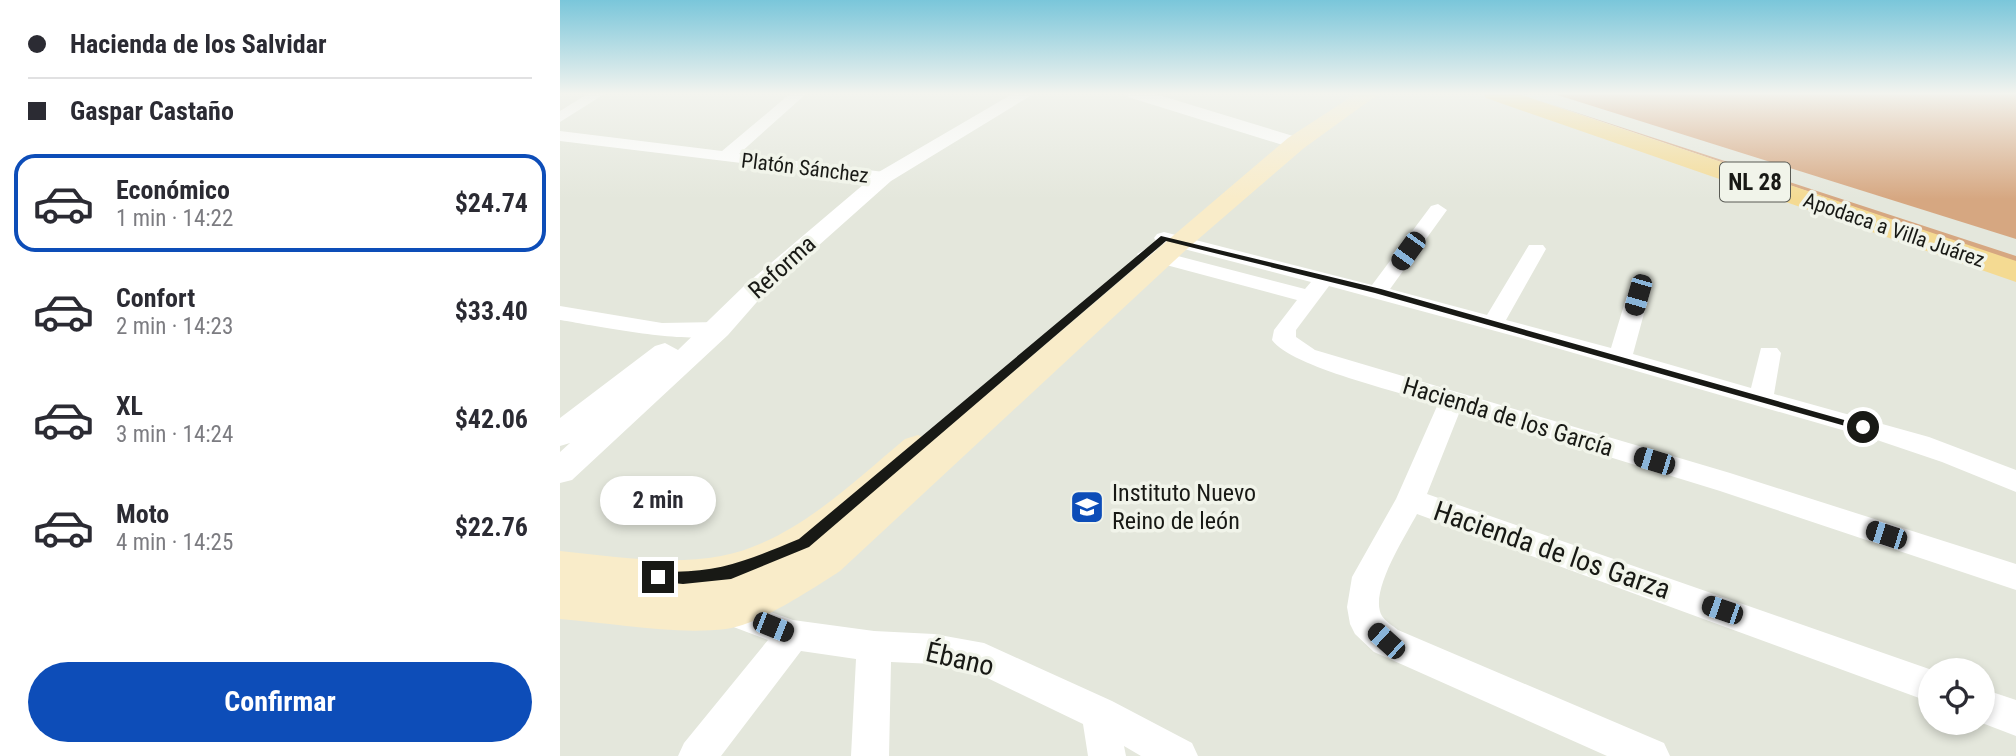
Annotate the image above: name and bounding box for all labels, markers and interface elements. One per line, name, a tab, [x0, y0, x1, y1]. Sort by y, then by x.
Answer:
text: Hacienda de los Salvidar	[70, 29, 326, 59]
text: Gaspar Castaño	[70, 96, 234, 126]
street label: Platón Sánchez	[740, 148, 870, 188]
road number: NL 28	[1720, 162, 1790, 202]
icon: car	[32, 172, 95, 235]
text: Económico	[116, 175, 230, 205]
text: $24.74	[455, 188, 528, 218]
street label: Apodaca a Villa Juárez	[1800, 188, 1988, 272]
text: 1 min · 14:22	[116, 205, 233, 232]
car	[1388, 228, 1429, 274]
street label: Reforma	[743, 230, 821, 304]
car	[1623, 272, 1654, 318]
icon: car	[32, 280, 95, 343]
text: Confort	[116, 283, 195, 313]
text: $33.40	[455, 296, 528, 326]
text: 2 min · 14:23	[116, 313, 233, 340]
street label: Hacienda de los García	[1399, 372, 1617, 462]
icon: car	[32, 388, 95, 451]
text: XL	[116, 391, 143, 421]
text: $42.06	[455, 404, 528, 434]
route start	[1847, 411, 1879, 443]
text: 3 min · 14:24	[116, 421, 233, 448]
car	[1631, 445, 1678, 477]
callout: 2 min	[600, 476, 716, 524]
place label: Instituto Nuevo Reino de león	[1112, 479, 1256, 535]
text: 2 min	[632, 487, 684, 514]
school or university icon: Instituto Nuevo Reino de león	[1068, 488, 1106, 526]
street label: Hacienda de los Garza	[1429, 494, 1675, 606]
icon: car	[32, 496, 95, 559]
text: Moto	[116, 499, 169, 529]
text: $22.76	[455, 512, 528, 542]
car	[1863, 519, 1910, 551]
text: 4 min · 14:25	[116, 529, 233, 556]
route end	[642, 561, 674, 593]
car	[1699, 593, 1746, 627]
car	[750, 609, 797, 645]
car	[1364, 619, 1409, 663]
street label: Ébano	[923, 635, 997, 683]
map controls	[1918, 658, 1995, 735]
button: locate	[1918, 658, 1995, 735]
button: Confirmar	[28, 662, 532, 742]

